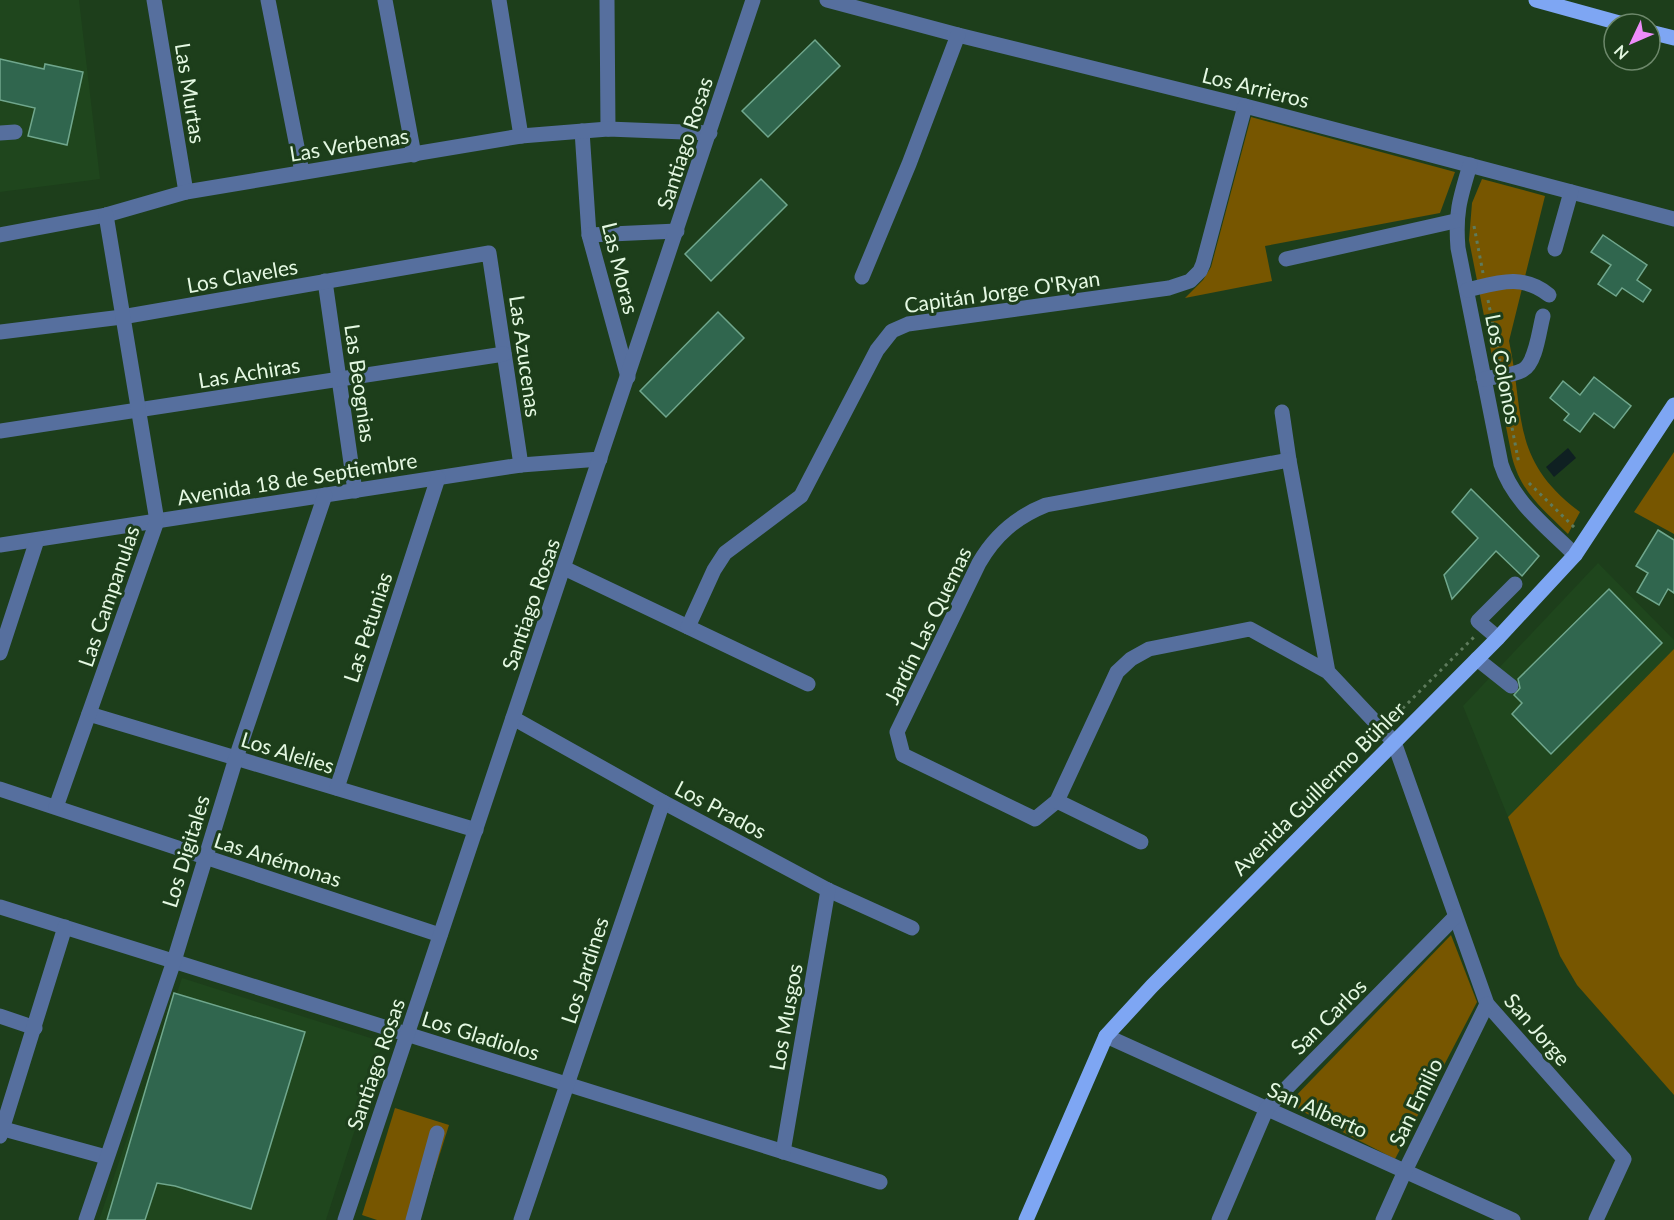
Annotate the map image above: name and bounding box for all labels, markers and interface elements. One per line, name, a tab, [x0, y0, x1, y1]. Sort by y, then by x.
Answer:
north arrow	[1602, 12, 1662, 72]
street label: Las Murtas	[171, 41, 211, 145]
text: N	[1610, 42, 1632, 64]
street label: Los Arrieros	[1200, 62, 1312, 112]
street label: Santiago Rosas	[651, 74, 717, 212]
street label: Las Verbenas	[288, 122, 410, 166]
street label: Las Moras	[598, 219, 644, 317]
street label: Los Claveles	[184, 253, 300, 297]
street label: Capitán Jorge O'Ryan	[903, 265, 1101, 317]
street label: Las Azucenas	[505, 294, 547, 418]
street label: Los Colonos	[1481, 312, 1527, 426]
street label: Las Beognias	[340, 322, 382, 444]
street label: Las Achiras	[196, 352, 302, 392]
street label: Avenida 18 de Septiembre	[175, 447, 419, 509]
street label: Las Campanulas	[72, 522, 144, 670]
street label: Santiago Rosas	[496, 535, 564, 673]
street label: Jardín Las Quemas	[878, 542, 976, 708]
street label: Las Petunias	[337, 569, 397, 685]
street label: Avenida Guillermo Bühler	[1226, 696, 1410, 880]
street label: Los Alelies	[238, 726, 338, 778]
street label: Los Prados	[671, 775, 771, 843]
street label: Los Digitales	[156, 792, 214, 910]
street label: Las Anémonas	[211, 827, 345, 891]
street label: Los Jardines	[555, 914, 613, 1026]
street label: Los Musgos	[763, 962, 807, 1072]
street label: San Carlos	[1285, 973, 1371, 1059]
street label: San Jorge	[1500, 988, 1576, 1070]
street label: Santiago Rosas	[341, 995, 409, 1133]
street label: Los Gladiolos	[419, 1005, 543, 1065]
street label: San Emilio	[1383, 1054, 1447, 1150]
street label: San Alberto	[1264, 1076, 1372, 1142]

